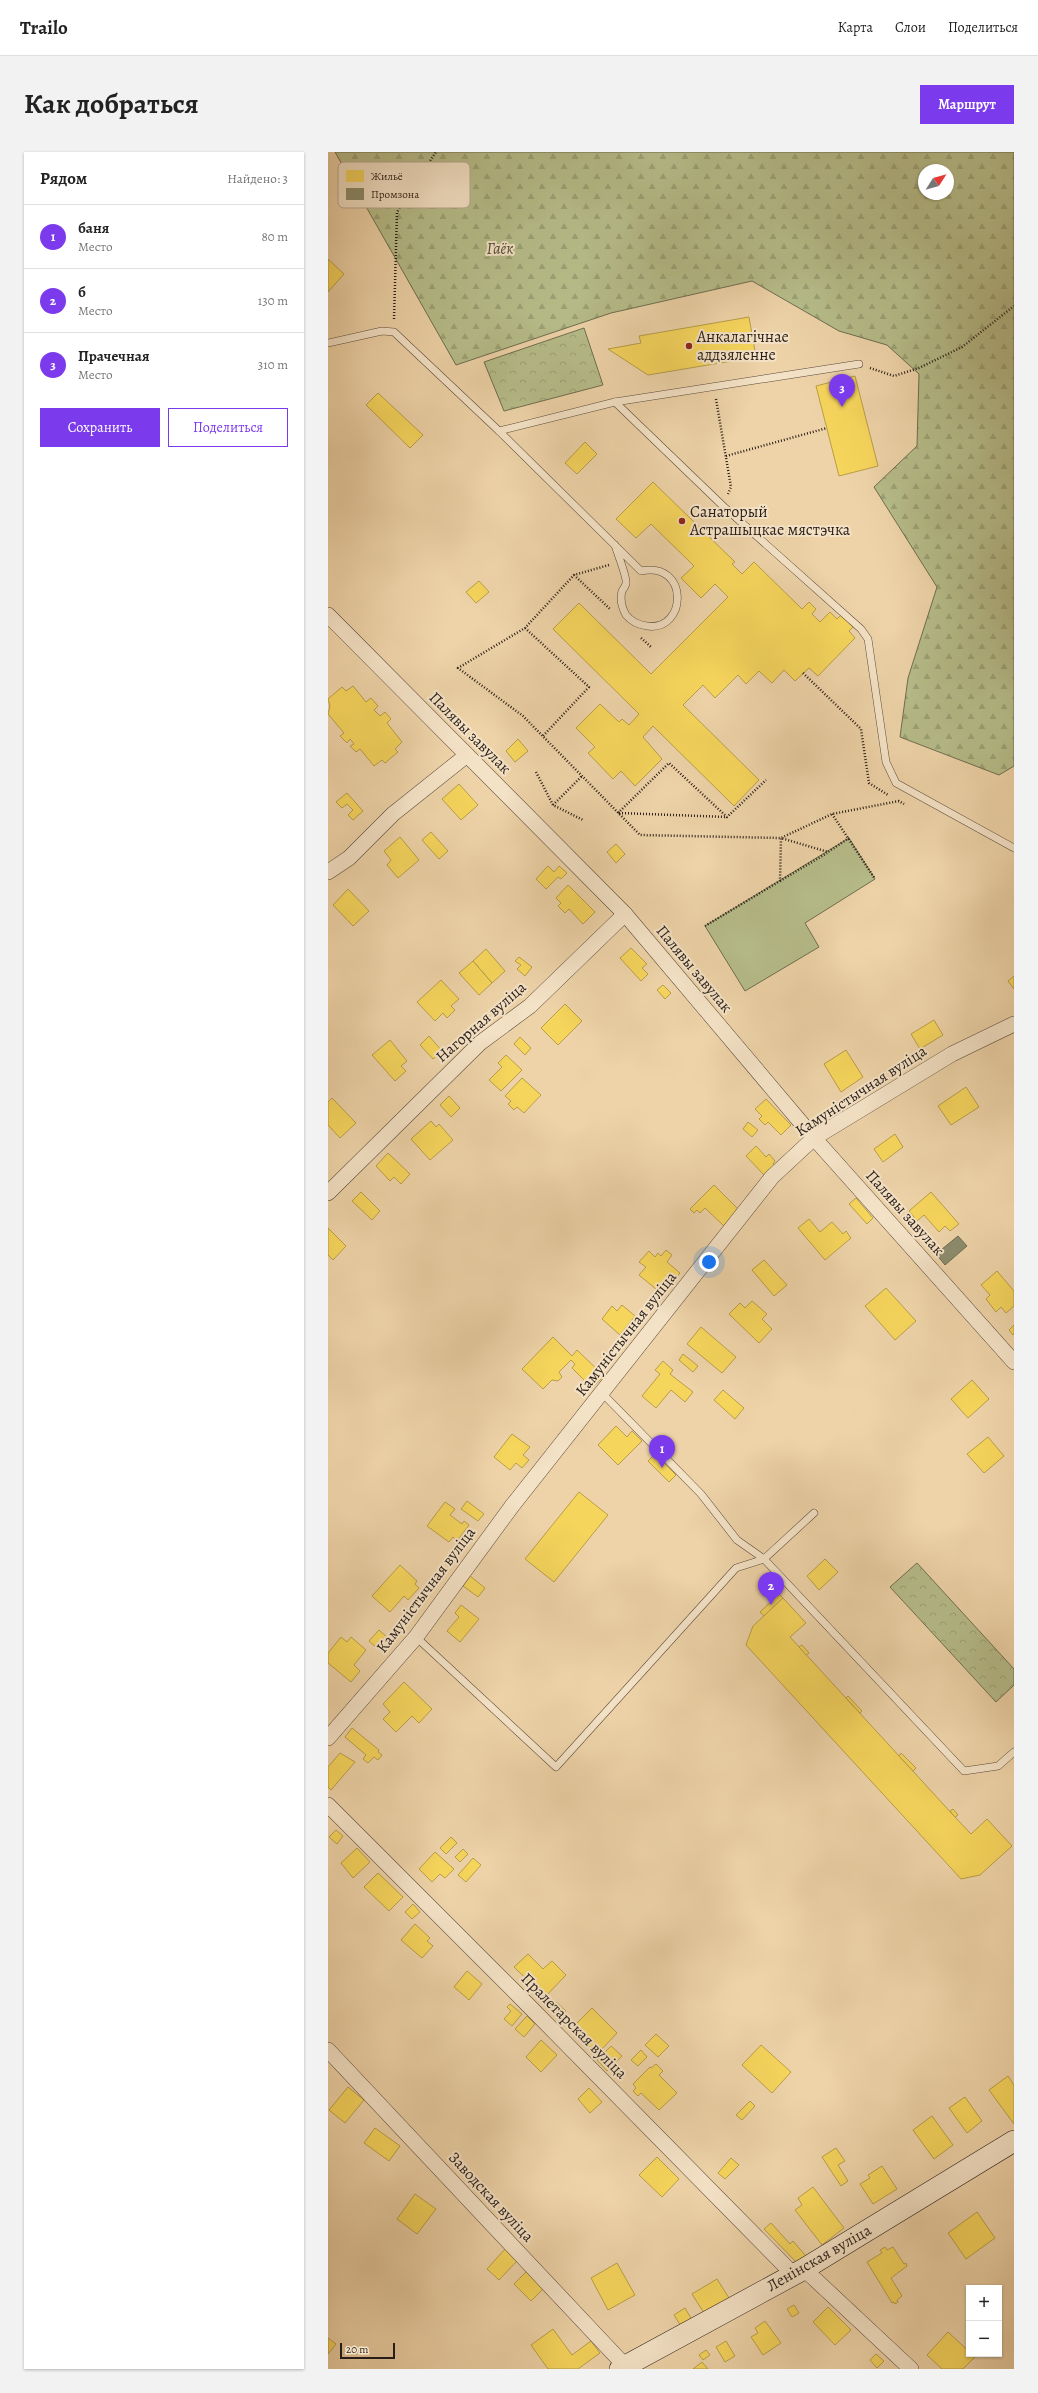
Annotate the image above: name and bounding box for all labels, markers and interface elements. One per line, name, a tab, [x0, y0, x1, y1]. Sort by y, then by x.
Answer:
text: Trailo	[20, 15, 68, 41]
text: Карта	[838, 18, 873, 37]
text: Слои	[895, 18, 926, 37]
text: Поделиться	[948, 18, 1018, 37]
text: Как добраться	[24, 85, 199, 123]
button: Маршрут	[920, 85, 1014, 124]
legend	[338, 162, 470, 208]
north arrow	[918, 164, 954, 200]
text: Рядом	[40, 167, 87, 190]
text: Жильё	[371, 169, 403, 184]
text: Найдено: 3	[227, 170, 288, 187]
text: Промзона	[371, 187, 420, 202]
text: баня	[78, 218, 109, 238]
text: 1	[51, 228, 55, 245]
text: 80 m	[261, 228, 288, 245]
text: Место	[78, 238, 113, 255]
park label: Гаёк	[486, 238, 514, 260]
text: б	[78, 282, 86, 302]
text: 2	[50, 292, 56, 309]
text: 130 m	[258, 292, 288, 309]
text: Место	[78, 302, 113, 319]
place label: Анкалагічнае аддзяленне	[696, 326, 789, 366]
marker: Анкалагічнае аддзяленне	[684, 341, 694, 351]
text: Прачечная	[78, 346, 149, 366]
text: 3	[50, 356, 56, 373]
text: 310 m	[258, 356, 288, 373]
text: Место	[78, 366, 113, 383]
pin: 3	[829, 374, 855, 407]
button: Сохранить	[40, 408, 160, 447]
button: Поделиться	[168, 408, 288, 447]
place label: Санаторый Астрашыцкае мястэчка	[689, 501, 851, 541]
marker: Санаторый Астрашыцкае мястэчка	[677, 516, 687, 526]
street label: Палявы завулак	[424, 687, 516, 779]
street label: Палявы завулак	[651, 920, 737, 1018]
street label: Нагорная вуліца	[431, 976, 532, 1068]
street label: Камуністычная вуліца	[791, 1040, 932, 1142]
street label: Палявы завулак	[861, 1165, 949, 1261]
your location	[699, 1252, 719, 1272]
street label: Камуністычная вуліца	[570, 1267, 682, 1401]
pin: 1	[649, 1435, 675, 1468]
street label: Камуністычная вуліца	[371, 1522, 481, 1658]
pin: 2	[758, 1572, 784, 1605]
street label: Пралетарская вуліца	[516, 1968, 632, 2084]
street label: Заводская вуліца	[443, 2147, 539, 2247]
street label: Ленінская вуліца	[763, 2219, 876, 2297]
map controls	[966, 2285, 1002, 2357]
button: +	[966, 2285, 1002, 2321]
button: −	[966, 2321, 1002, 2357]
scale bar	[340, 2341, 395, 2360]
text: 20 m	[346, 2342, 368, 2357]

